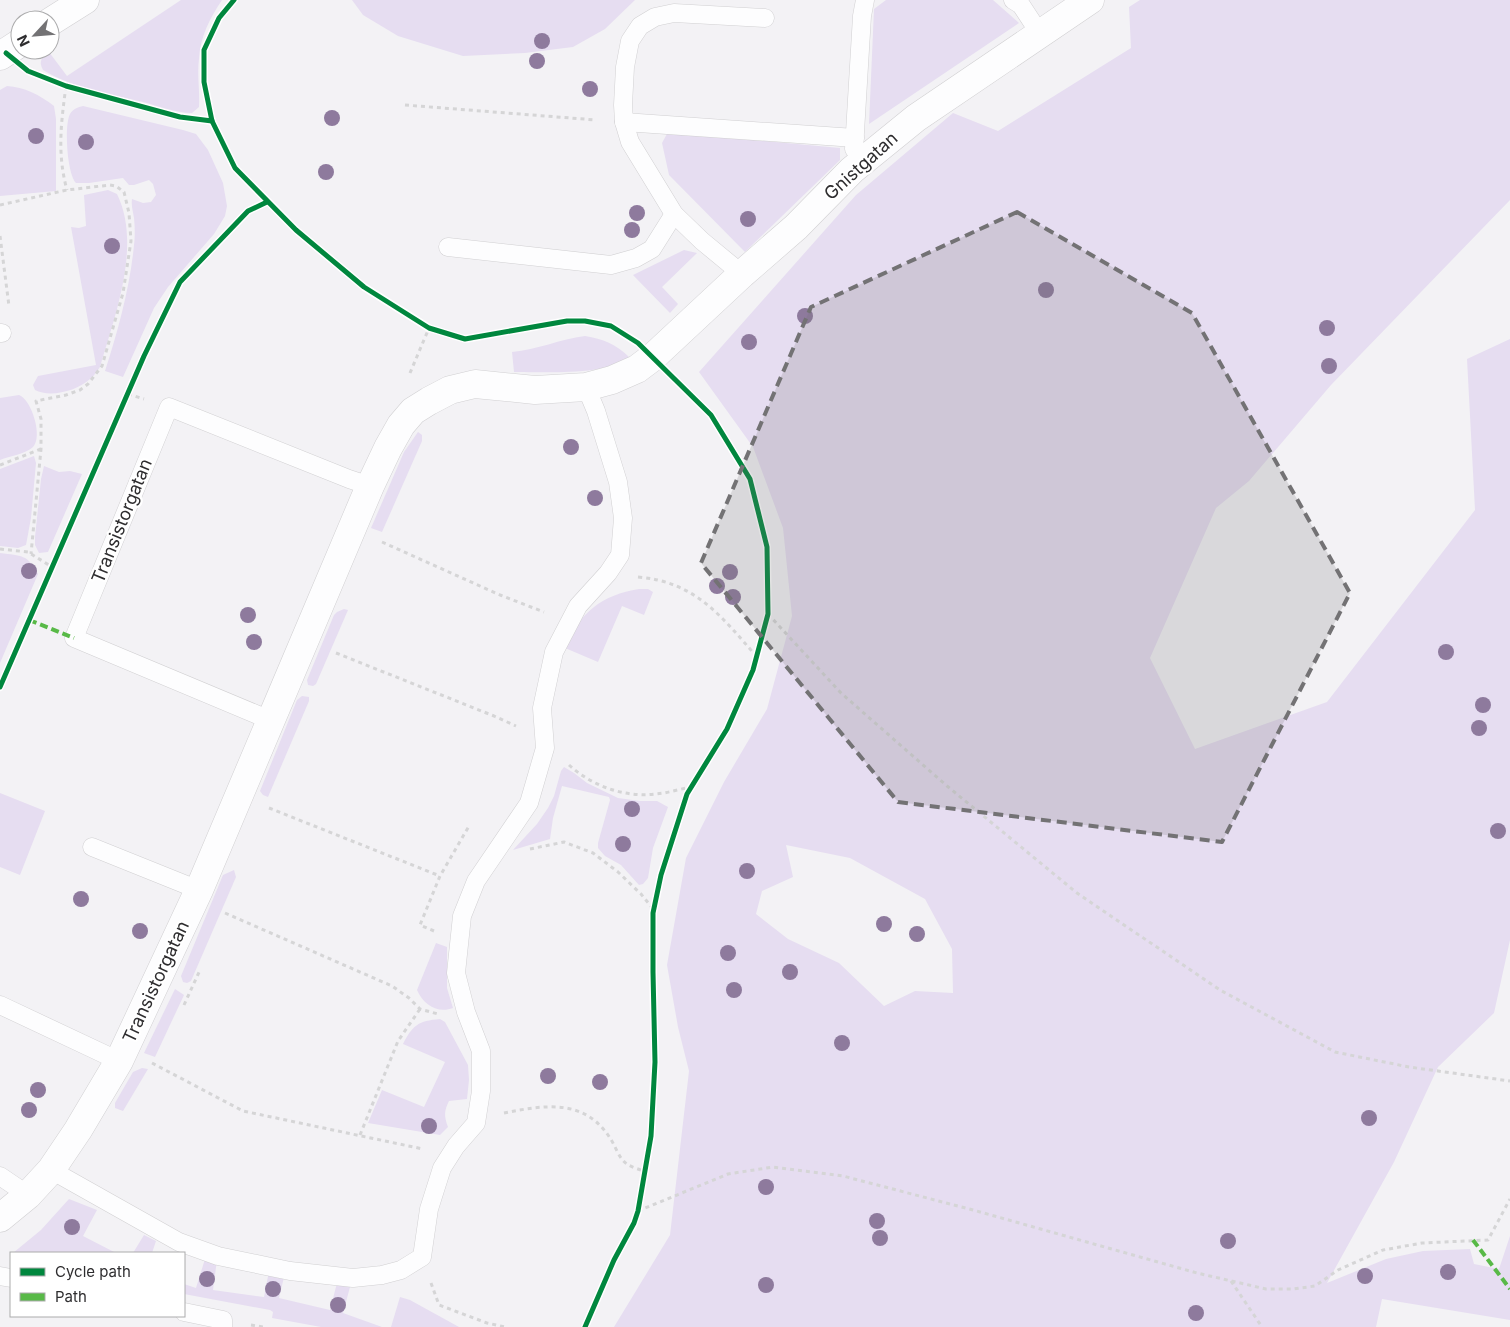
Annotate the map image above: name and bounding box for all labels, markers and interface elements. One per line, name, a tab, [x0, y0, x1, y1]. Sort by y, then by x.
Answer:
north arrow	[10, 10, 60, 60]
text: N	[13, 32, 33, 49]
street label: Gnistgatan	[820, 127, 902, 204]
street label: Transistorgatan	[87, 456, 156, 586]
street label: Transistorgatan	[118, 917, 193, 1046]
legend	[10, 1252, 185, 1317]
text: Cycle path	[55, 1262, 131, 1281]
text: Path	[55, 1287, 87, 1306]

